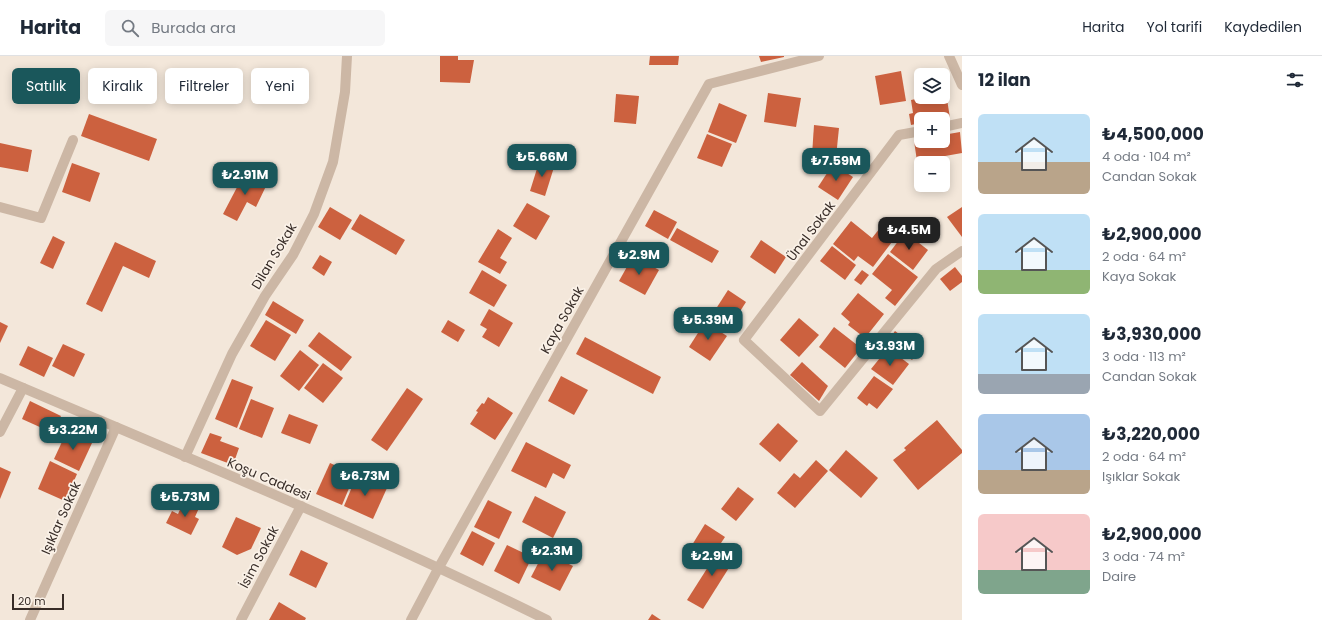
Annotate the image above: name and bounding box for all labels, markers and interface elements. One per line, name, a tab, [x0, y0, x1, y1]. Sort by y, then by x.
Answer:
search box	[105, 10, 385, 46]
text: Harita	[20, 14, 81, 41]
icon: search	[119, 17, 141, 39]
text: Burada ara	[151, 17, 236, 38]
text: Harita	[1082, 17, 1125, 37]
text: Yol tarifi	[1147, 17, 1202, 37]
text: Kaydedilen	[1224, 17, 1302, 37]
chip: Satılık	[12, 68, 80, 104]
chip: Kiralık	[88, 68, 157, 104]
chip: Filtreler	[165, 68, 243, 104]
chip: Yeni	[251, 68, 309, 104]
map controls	[914, 68, 950, 192]
button: layers	[914, 68, 950, 104]
text: 12 ilan	[978, 68, 1031, 92]
icon: filters	[1284, 69, 1306, 91]
button: +	[914, 112, 950, 148]
text: ₺4,500,000	[1102, 122, 1204, 146]
icon: home	[1010, 130, 1058, 178]
pin: ₺5.66M	[509, 144, 575, 178]
text: ₺5.66M	[516, 147, 568, 166]
text: 4 oda · 104 m²	[1102, 147, 1191, 166]
pin: ₺7.59M	[803, 148, 869, 182]
text: ₺7.59M	[811, 151, 861, 170]
button: −	[914, 156, 950, 192]
pin: ₺2.91M	[212, 162, 278, 196]
text: ₺2.91M	[222, 165, 268, 184]
text: Candan Sokak	[1102, 167, 1197, 186]
street label: Ünal Sokak	[782, 197, 840, 265]
pin: ₺4.5M	[881, 217, 937, 251]
street label: Dilan Sokak	[247, 219, 301, 293]
text: ₺4.5M	[887, 220, 931, 239]
text: ₺2,900,000	[1102, 222, 1202, 246]
icon: home	[1010, 230, 1058, 278]
pin: ₺2.9M	[611, 242, 667, 276]
text: ₺2.9M	[618, 245, 660, 264]
text: 2 oda · 64 m²	[1102, 247, 1186, 266]
text: Kaya Sokak	[1102, 267, 1176, 286]
street label: Kaya Sokak	[536, 283, 588, 357]
pin: ₺5.39M	[675, 307, 741, 341]
text: ₺5.39M	[683, 310, 733, 329]
text: ₺3,930,000	[1102, 322, 1201, 346]
icon: home	[1010, 330, 1058, 378]
pin: ₺3.93M	[857, 333, 923, 367]
text: ₺3.93M	[865, 336, 915, 355]
text: 3 oda · 113 m²	[1102, 347, 1186, 366]
text: Candan Sokak	[1102, 367, 1197, 386]
pin: ₺3.22M	[40, 417, 106, 451]
text: ₺3.22M	[48, 420, 98, 439]
text: ₺3,220,000	[1102, 422, 1200, 446]
icon: home	[1010, 430, 1058, 478]
text: 2 oda · 64 m²	[1102, 447, 1186, 466]
street label: Koşu Caddesi	[224, 453, 314, 505]
pin: ₺6.73M	[332, 463, 398, 497]
text: ₺6.73M	[340, 466, 390, 485]
text: Işıklar Sokak	[1102, 467, 1180, 486]
street label: Işıklar Sokak	[36, 478, 86, 558]
pin: ₺5.73M	[152, 484, 218, 518]
text: ₺5.73M	[160, 487, 210, 506]
street label: İsim Sokak	[235, 522, 284, 592]
text: ₺2,900,000	[1102, 522, 1202, 546]
icon: home	[1010, 530, 1058, 578]
pin: ₺2.3M	[524, 538, 580, 572]
text: ₺2.3M	[531, 541, 573, 560]
pin: ₺2.9M	[684, 543, 740, 577]
text: ₺2.9M	[691, 546, 733, 565]
text: 3 oda · 74 m²	[1102, 547, 1185, 566]
text: Daire	[1102, 567, 1136, 586]
scale bar	[12, 592, 64, 611]
text: 20 m	[18, 593, 46, 609]

